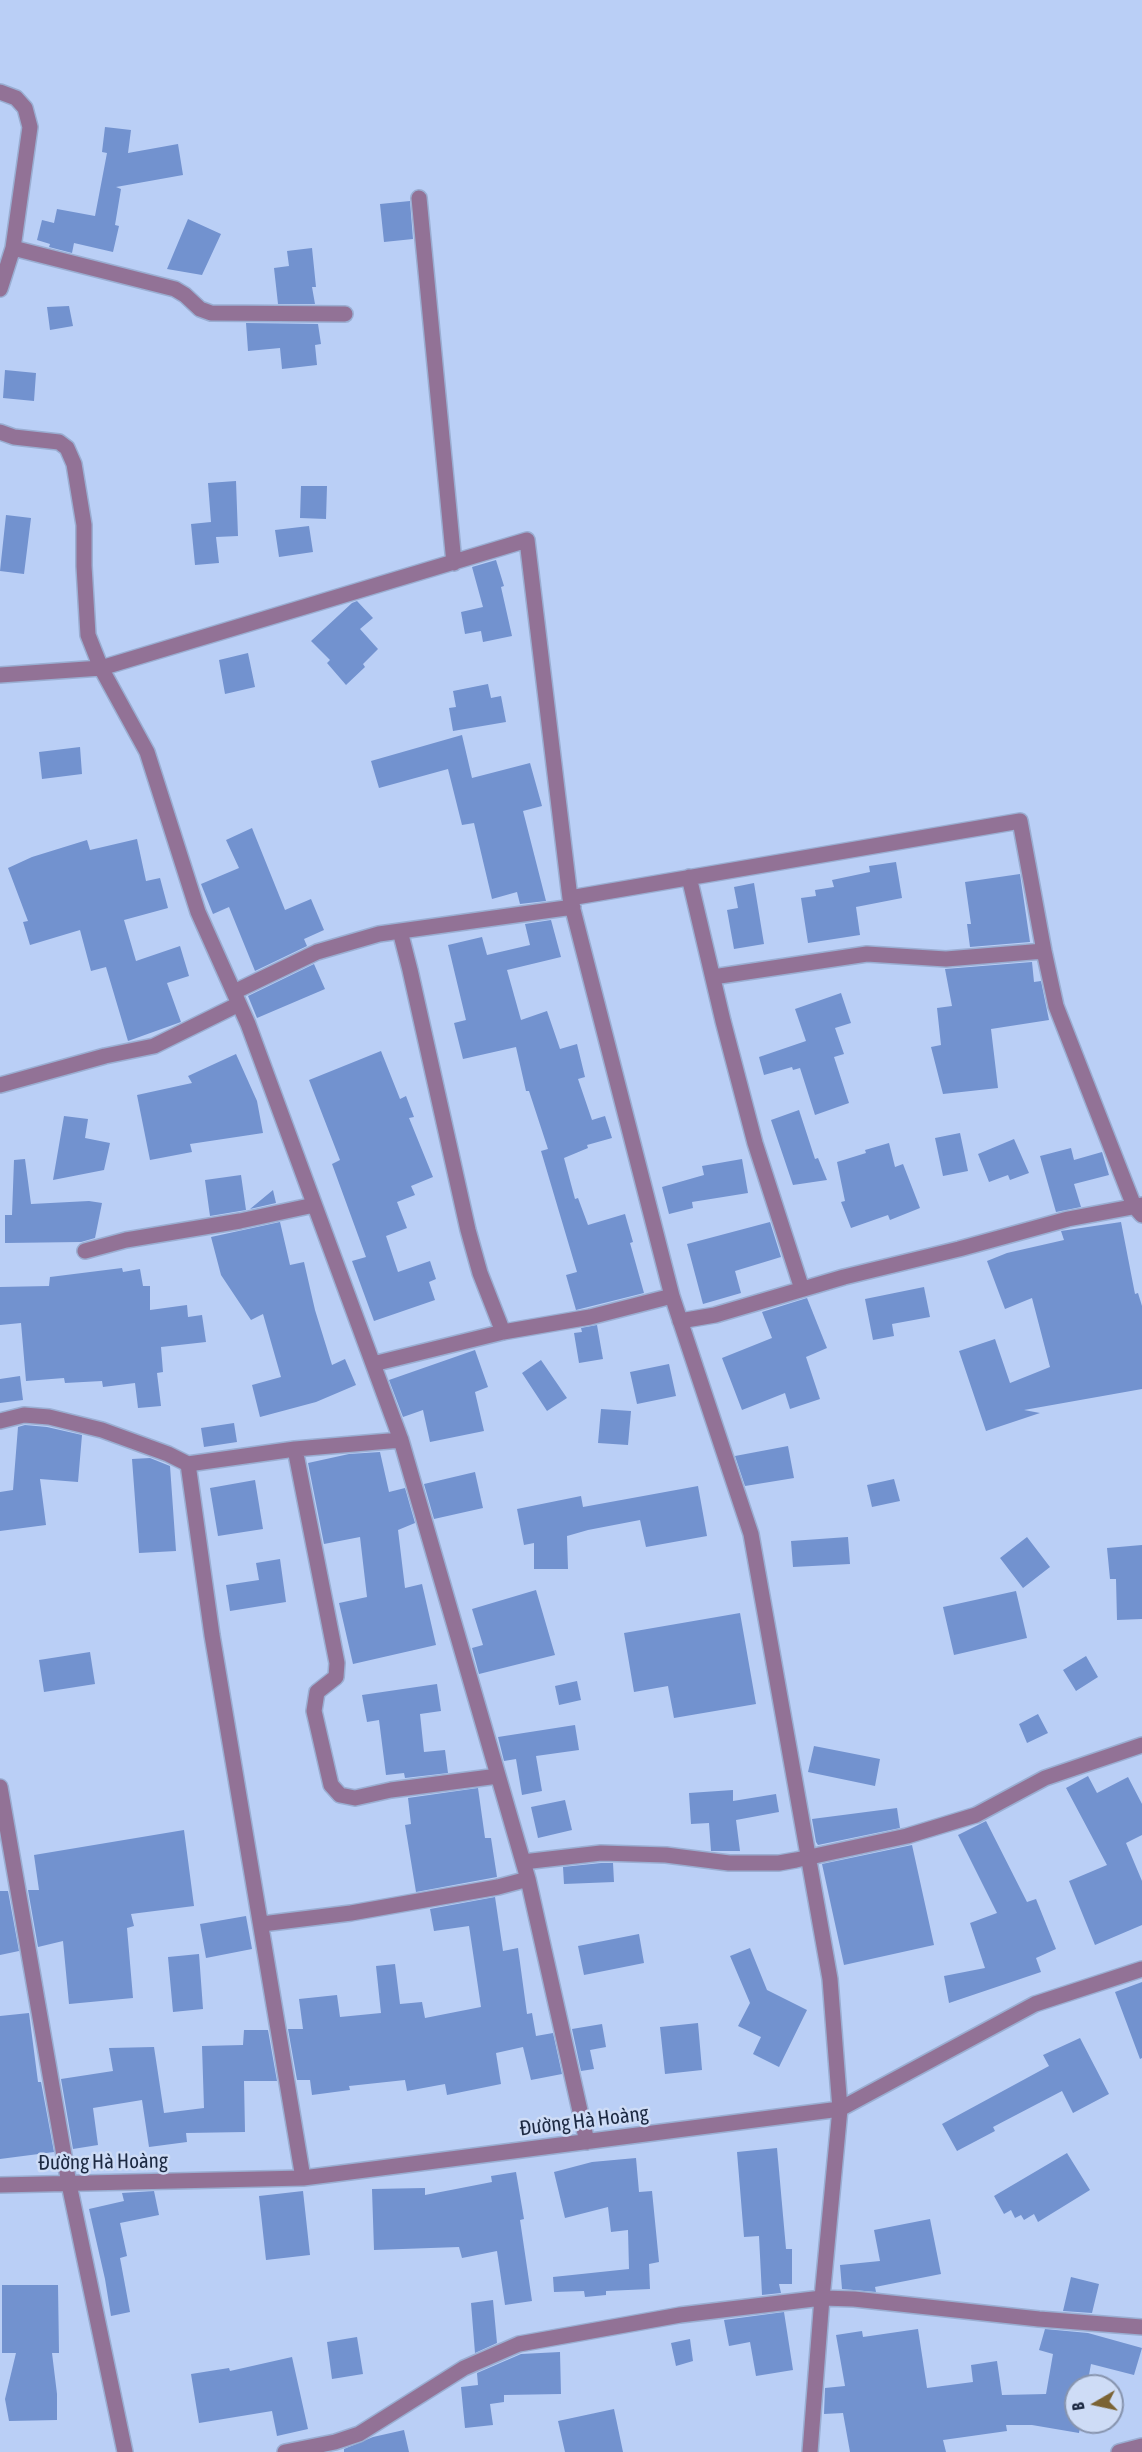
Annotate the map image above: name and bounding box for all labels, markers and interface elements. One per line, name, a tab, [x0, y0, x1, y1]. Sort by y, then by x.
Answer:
street label: Đường Hà Hoàng	[518, 2101, 650, 2141]
street label: Đường Hà Hoàng	[38, 2148, 168, 2176]
north arrow	[1064, 2374, 1124, 2434]
text: B	[1069, 2401, 1088, 2412]

